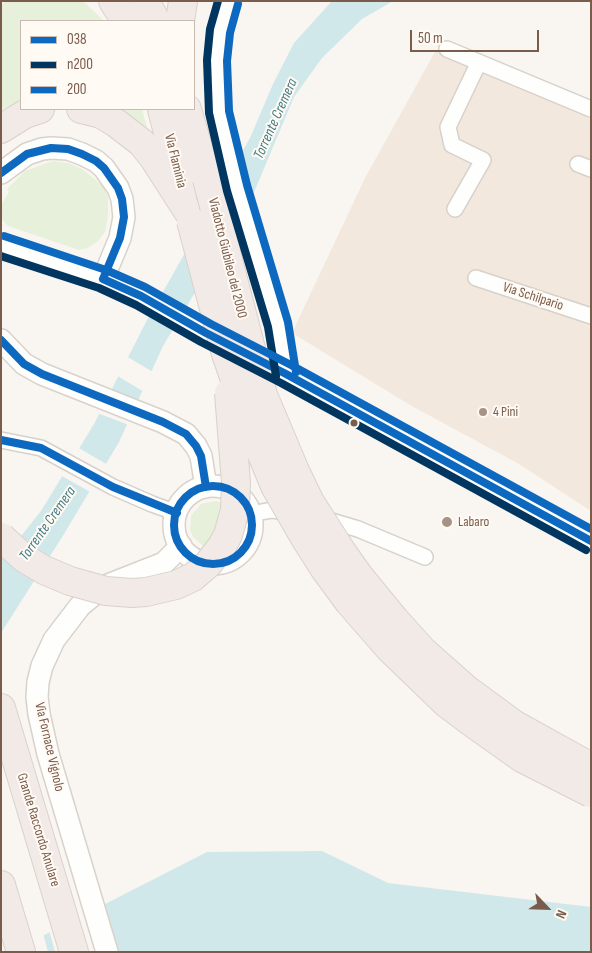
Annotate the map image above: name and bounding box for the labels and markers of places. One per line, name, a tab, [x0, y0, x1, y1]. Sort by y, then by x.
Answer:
place label: 4 Pini	[493, 404, 518, 420]
marker: 4 Pini	[477, 406, 489, 418]
unlabelled marker	[349, 418, 359, 428]
place label: Labaro	[458, 514, 489, 530]
marker: Labaro	[440, 515, 454, 529]

